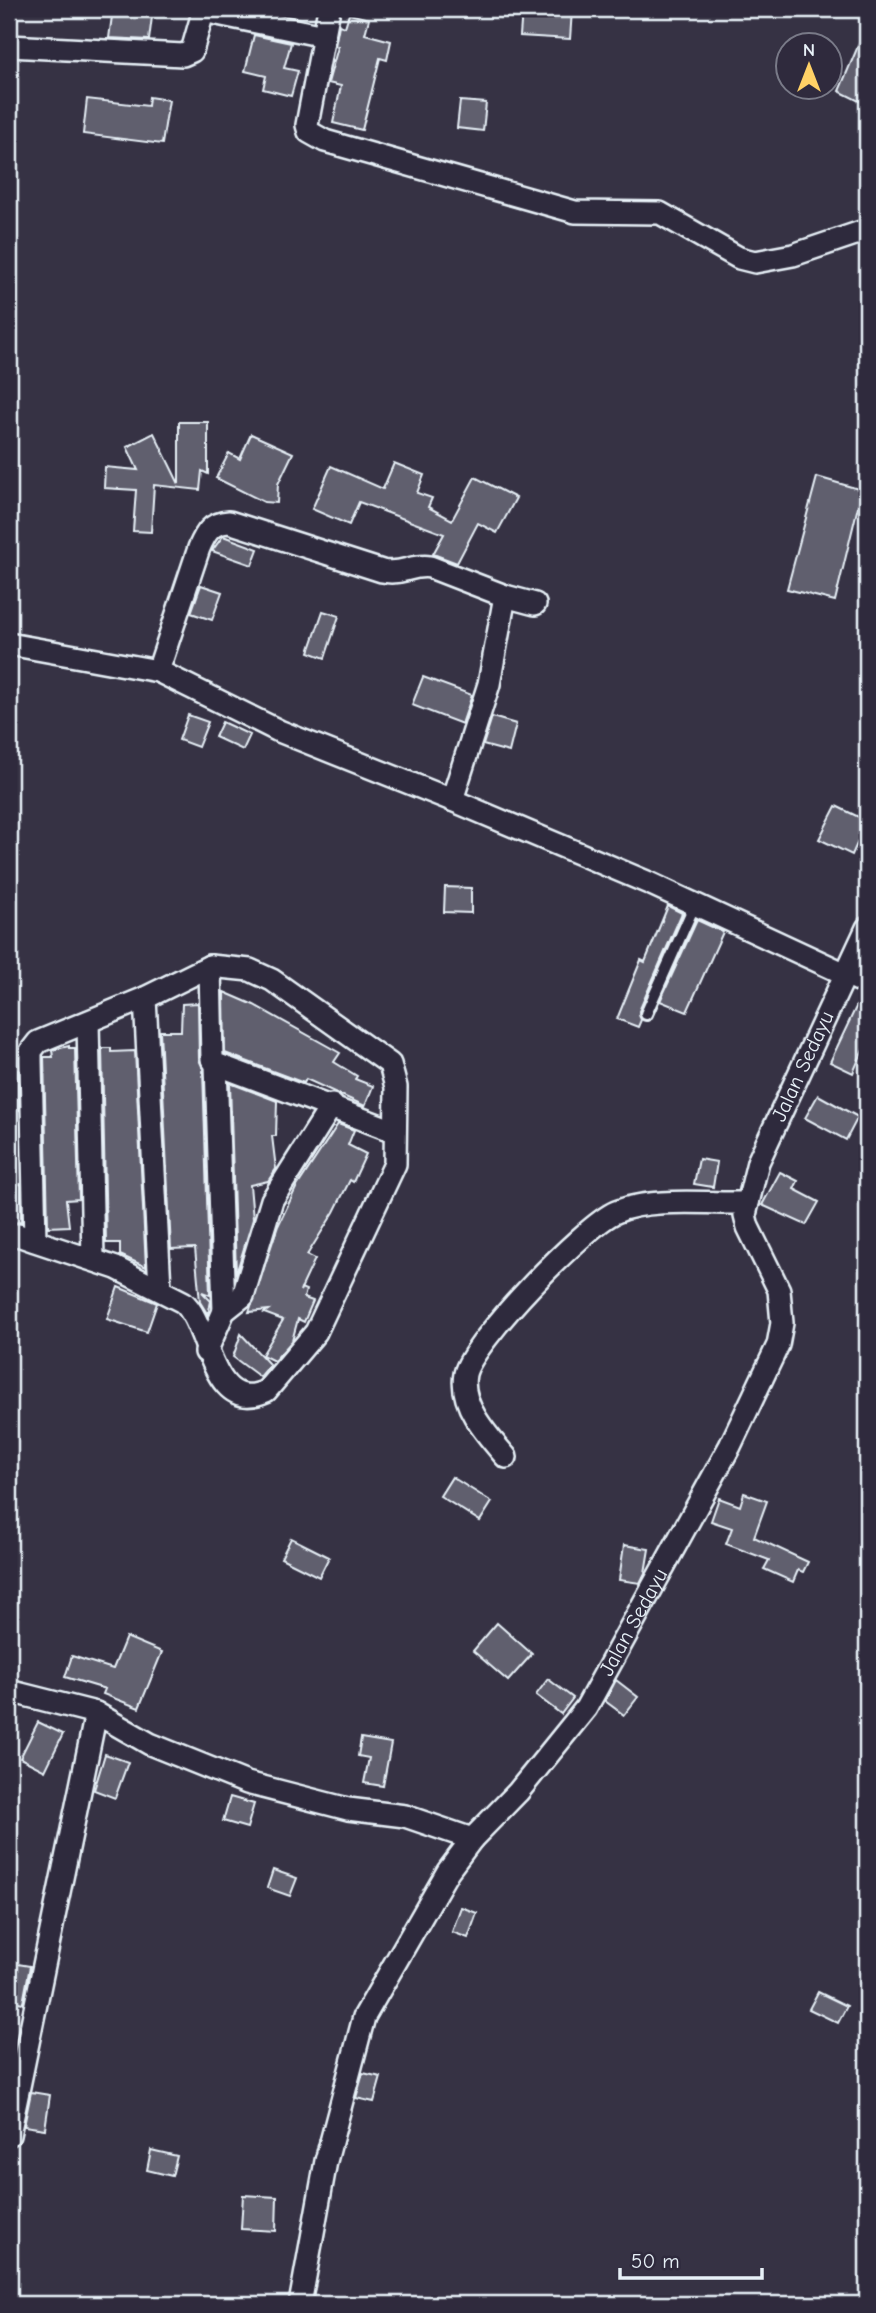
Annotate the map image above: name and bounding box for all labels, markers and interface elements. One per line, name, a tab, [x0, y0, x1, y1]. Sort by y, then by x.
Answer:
north arrow	[774, 32, 844, 102]
text: N	[803, 39, 815, 61]
street label: Jalan Sedayu	[767, 1007, 839, 1125]
street label: Jalan Sedayu	[594, 1564, 672, 1680]
scale bar	[620, 2236, 762, 2280]
text: 50 m	[631, 2249, 680, 2273]

